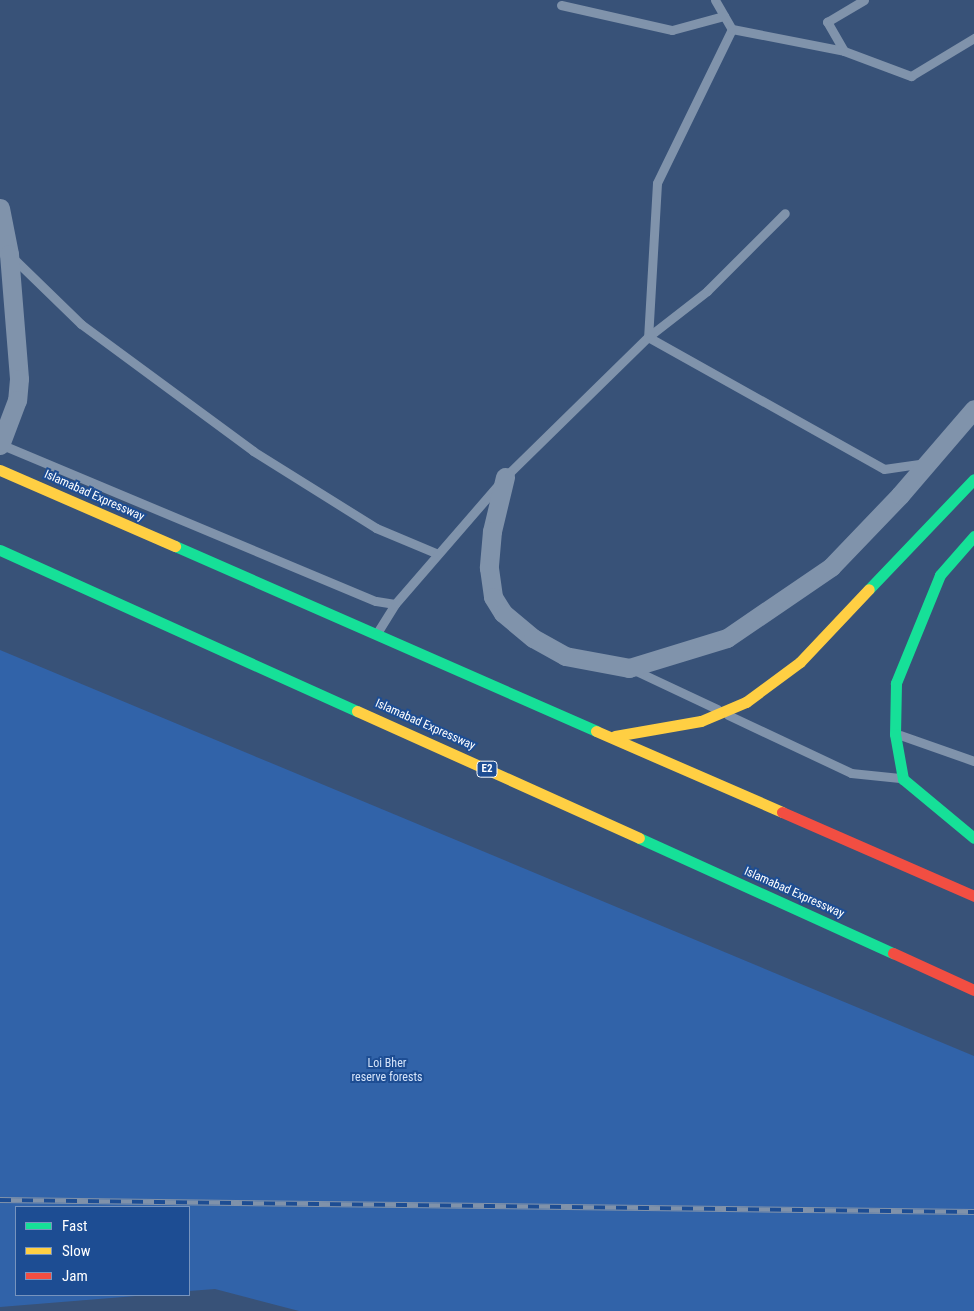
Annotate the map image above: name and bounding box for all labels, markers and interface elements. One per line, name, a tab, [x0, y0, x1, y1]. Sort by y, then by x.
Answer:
street label: Islamabad Expressway	[42, 467, 146, 525]
street label: Islamabad Expressway	[373, 696, 477, 754]
road number: E2	[476, 761, 498, 778]
street label: Islamabad Expressway	[742, 864, 846, 922]
park label: Loi Bher reserve forests	[352, 1057, 422, 1085]
legend	[15, 1206, 190, 1296]
text: Fast	[62, 1217, 87, 1235]
text: Slow	[62, 1242, 91, 1260]
text: Jam	[62, 1267, 88, 1285]

